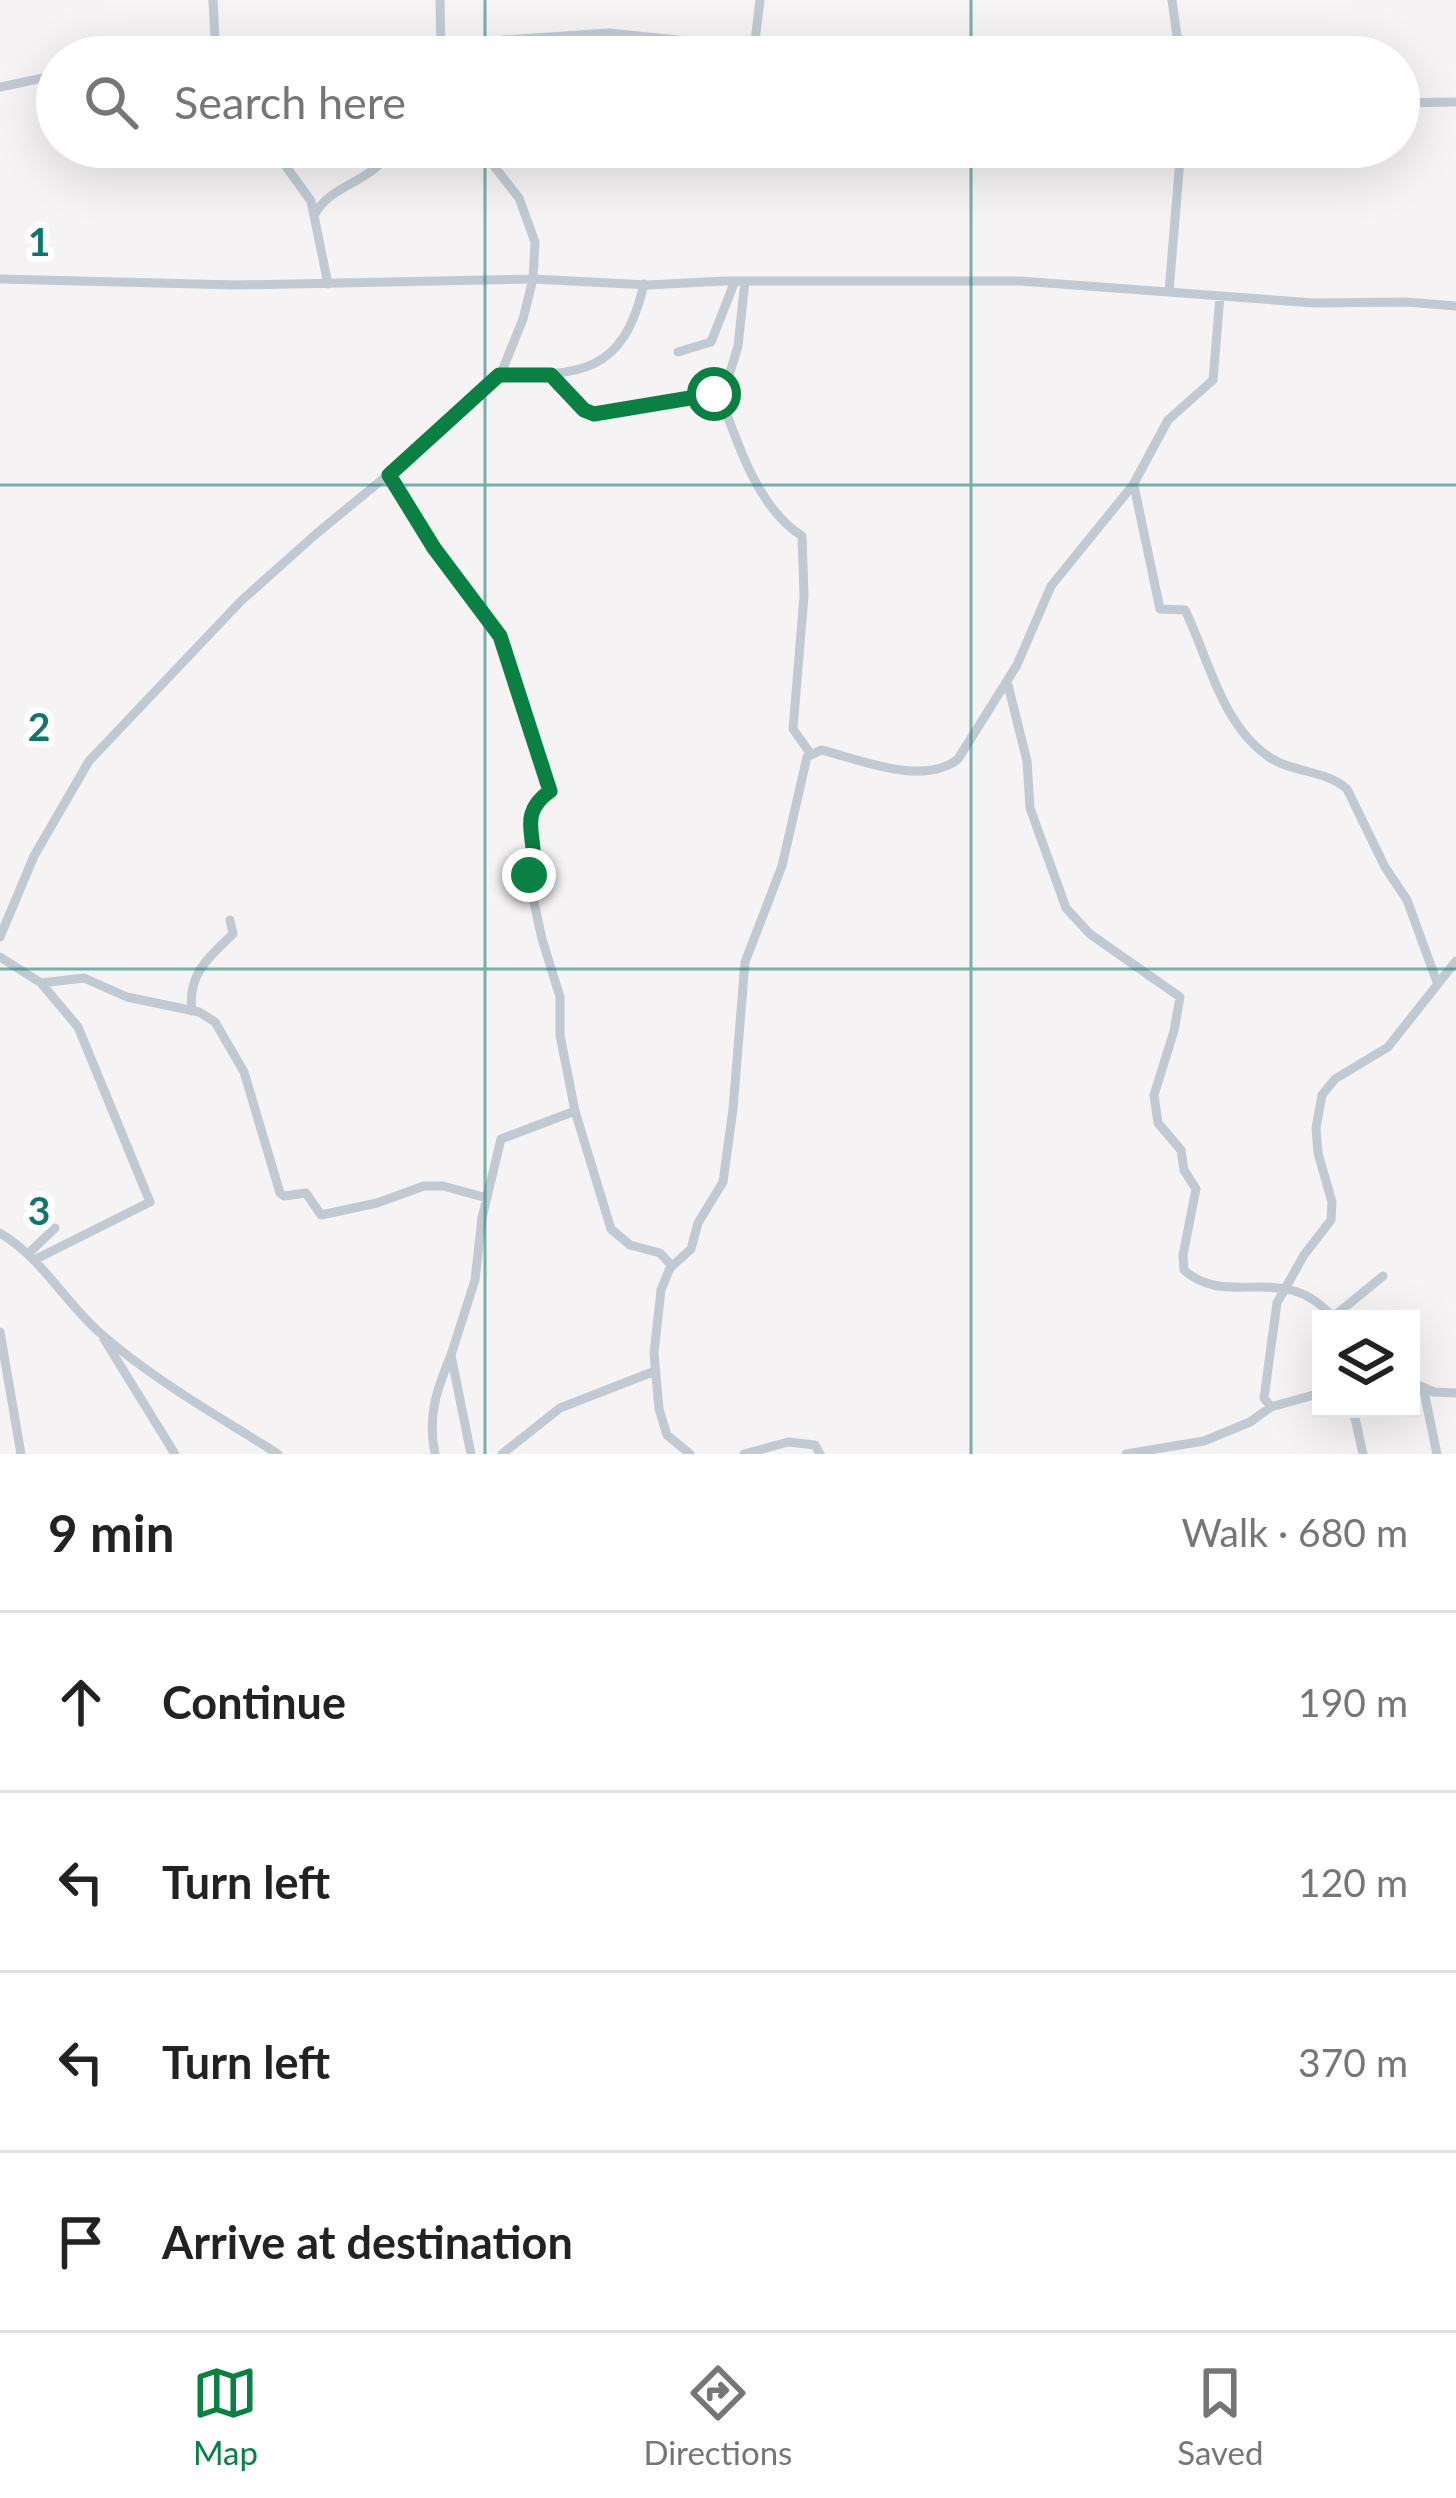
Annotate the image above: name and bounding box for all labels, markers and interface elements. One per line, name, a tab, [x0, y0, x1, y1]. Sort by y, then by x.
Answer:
search box	[36, 36, 1420, 168]
icon: search	[78, 69, 144, 135]
text: Search here	[174, 75, 406, 129]
text: 1	[28, 218, 50, 264]
route start	[687, 367, 741, 421]
text: 2	[28, 703, 50, 749]
route end	[502, 848, 556, 902]
text: 3	[28, 1187, 50, 1233]
map controls	[1312, 1310, 1420, 1418]
button: layers	[1312, 1310, 1420, 1418]
text: 9 min	[48, 1502, 174, 1563]
text: Walk · 680 m	[1181, 1509, 1408, 1555]
icon: ahead	[48, 1669, 114, 1735]
text: Continue	[162, 1675, 346, 1729]
text: 190 m	[1298, 1679, 1408, 1725]
icon: left	[48, 1849, 114, 1915]
text: Turn left	[162, 1855, 330, 1909]
text: 120 m	[1298, 1859, 1408, 1905]
icon: left	[48, 2029, 114, 2095]
text: Turn left	[162, 2035, 330, 2089]
text: 370 m	[1298, 2039, 1408, 2085]
icon: arrive	[48, 2209, 114, 2275]
text: Arrive at destination	[162, 2215, 573, 2269]
tab: Map	[192, 2360, 258, 2472]
tab: Directions	[643, 2360, 792, 2472]
tab: Saved	[1177, 2360, 1264, 2472]

